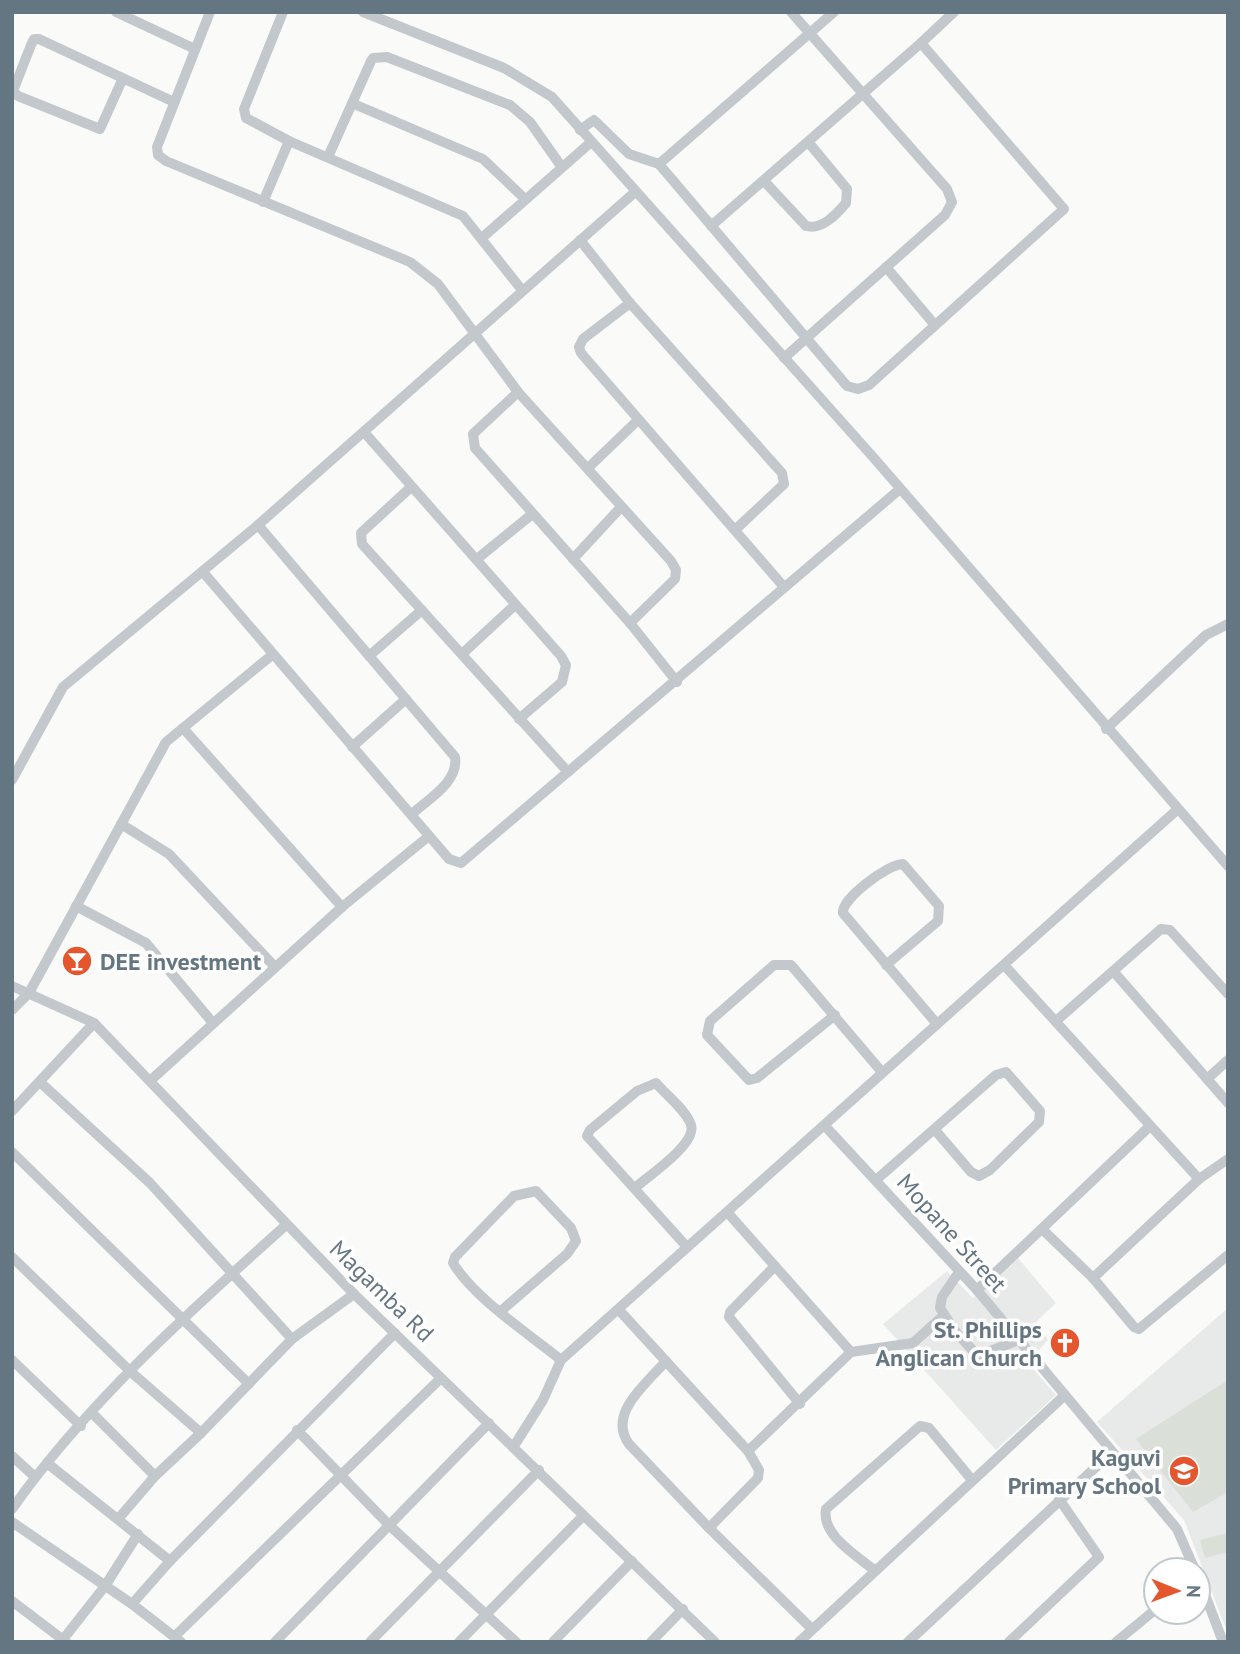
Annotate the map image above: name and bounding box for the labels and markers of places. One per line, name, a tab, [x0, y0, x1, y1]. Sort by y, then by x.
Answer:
bar icon: DEE investment	[60, 944, 94, 978]
place label: DEE investment	[100, 946, 262, 977]
place label: St. Phillips Anglican Church	[876, 1314, 1042, 1373]
church icon: St. Phillips Anglican Church	[1048, 1326, 1082, 1360]
place label: Kaguvi Primary School	[1008, 1442, 1162, 1501]
school or university icon: Kaguvi Primary School	[1167, 1454, 1201, 1488]

